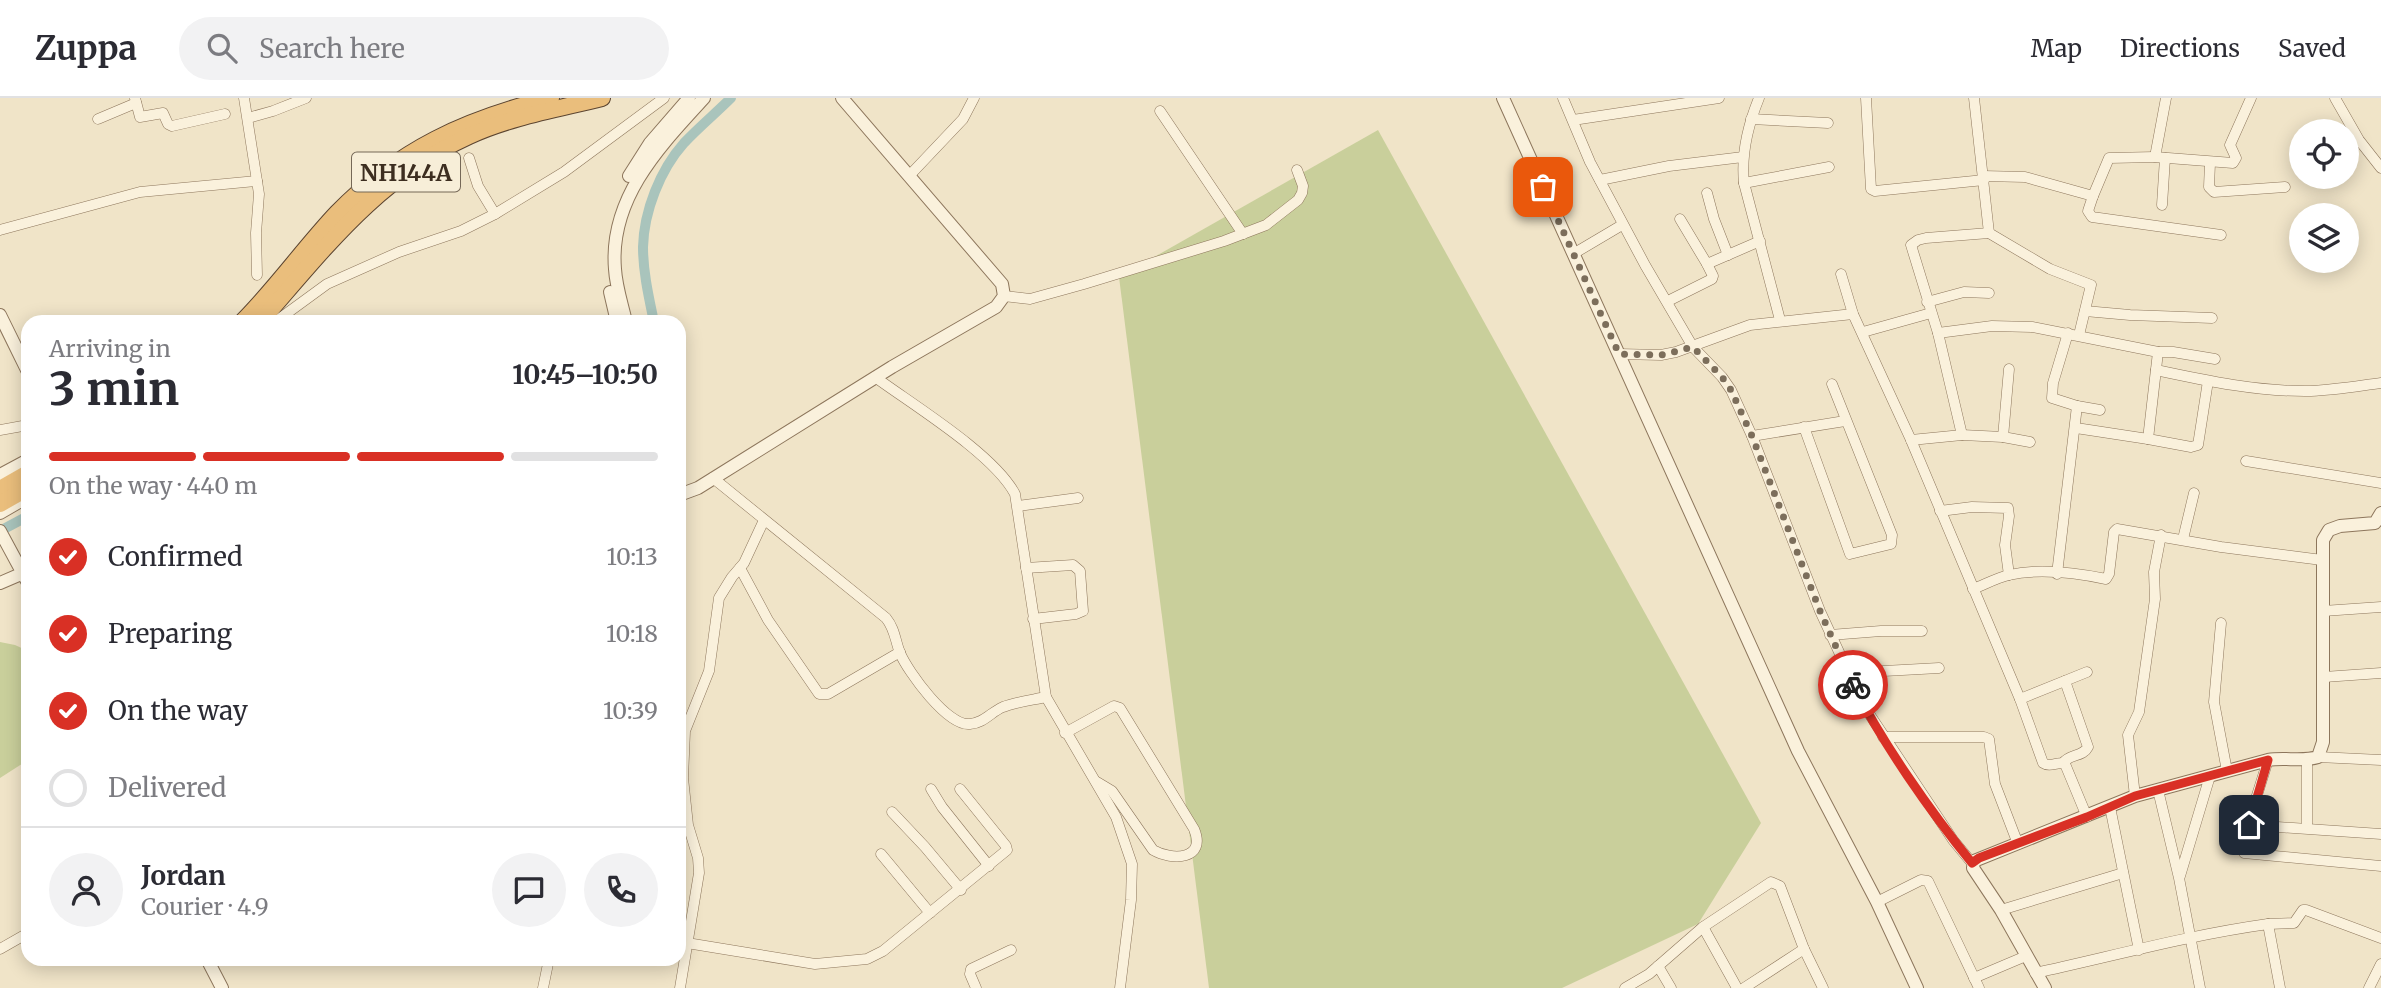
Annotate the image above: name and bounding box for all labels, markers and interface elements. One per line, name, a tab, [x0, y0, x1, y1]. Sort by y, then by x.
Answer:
search box	[179, 17, 669, 80]
text: Zuppa	[35, 28, 137, 69]
icon: search	[203, 29, 241, 67]
text: Search here	[259, 32, 405, 65]
text: Map	[2031, 33, 2082, 64]
text: Directions	[2120, 33, 2240, 64]
text: Saved	[2278, 33, 2346, 64]
map controls	[2289, 119, 2359, 273]
button: locate	[2289, 119, 2359, 189]
road number: NH144A	[352, 152, 460, 192]
pin	[1513, 157, 1573, 217]
icon: bag	[1524, 168, 1562, 206]
button: layers	[2289, 203, 2359, 273]
text: Arriving in	[49, 334, 171, 363]
text: 10:45–10:50	[512, 358, 658, 391]
text: 3 min	[49, 360, 179, 418]
text: On the way · 440 m	[49, 471, 257, 500]
icon: check	[49, 538, 87, 576]
text: Confirmed	[108, 540, 243, 573]
text: 10:13	[607, 542, 658, 571]
icon: check	[49, 615, 87, 653]
text: Preparing	[108, 617, 232, 650]
text: 10:18	[606, 619, 658, 648]
courier	[1818, 650, 1888, 720]
icon: bike	[1834, 666, 1872, 704]
icon: check	[49, 692, 87, 730]
text: On the way	[108, 694, 248, 727]
text: 10:39	[603, 696, 658, 725]
text: Delivered	[108, 771, 227, 804]
pin	[2219, 795, 2279, 855]
icon: home	[2230, 806, 2268, 844]
button: person	[49, 853, 123, 927]
button: chat	[492, 853, 566, 927]
button: phone	[584, 853, 658, 927]
text: Jordan	[141, 859, 226, 892]
text: Courier · 4.9	[141, 892, 269, 921]

